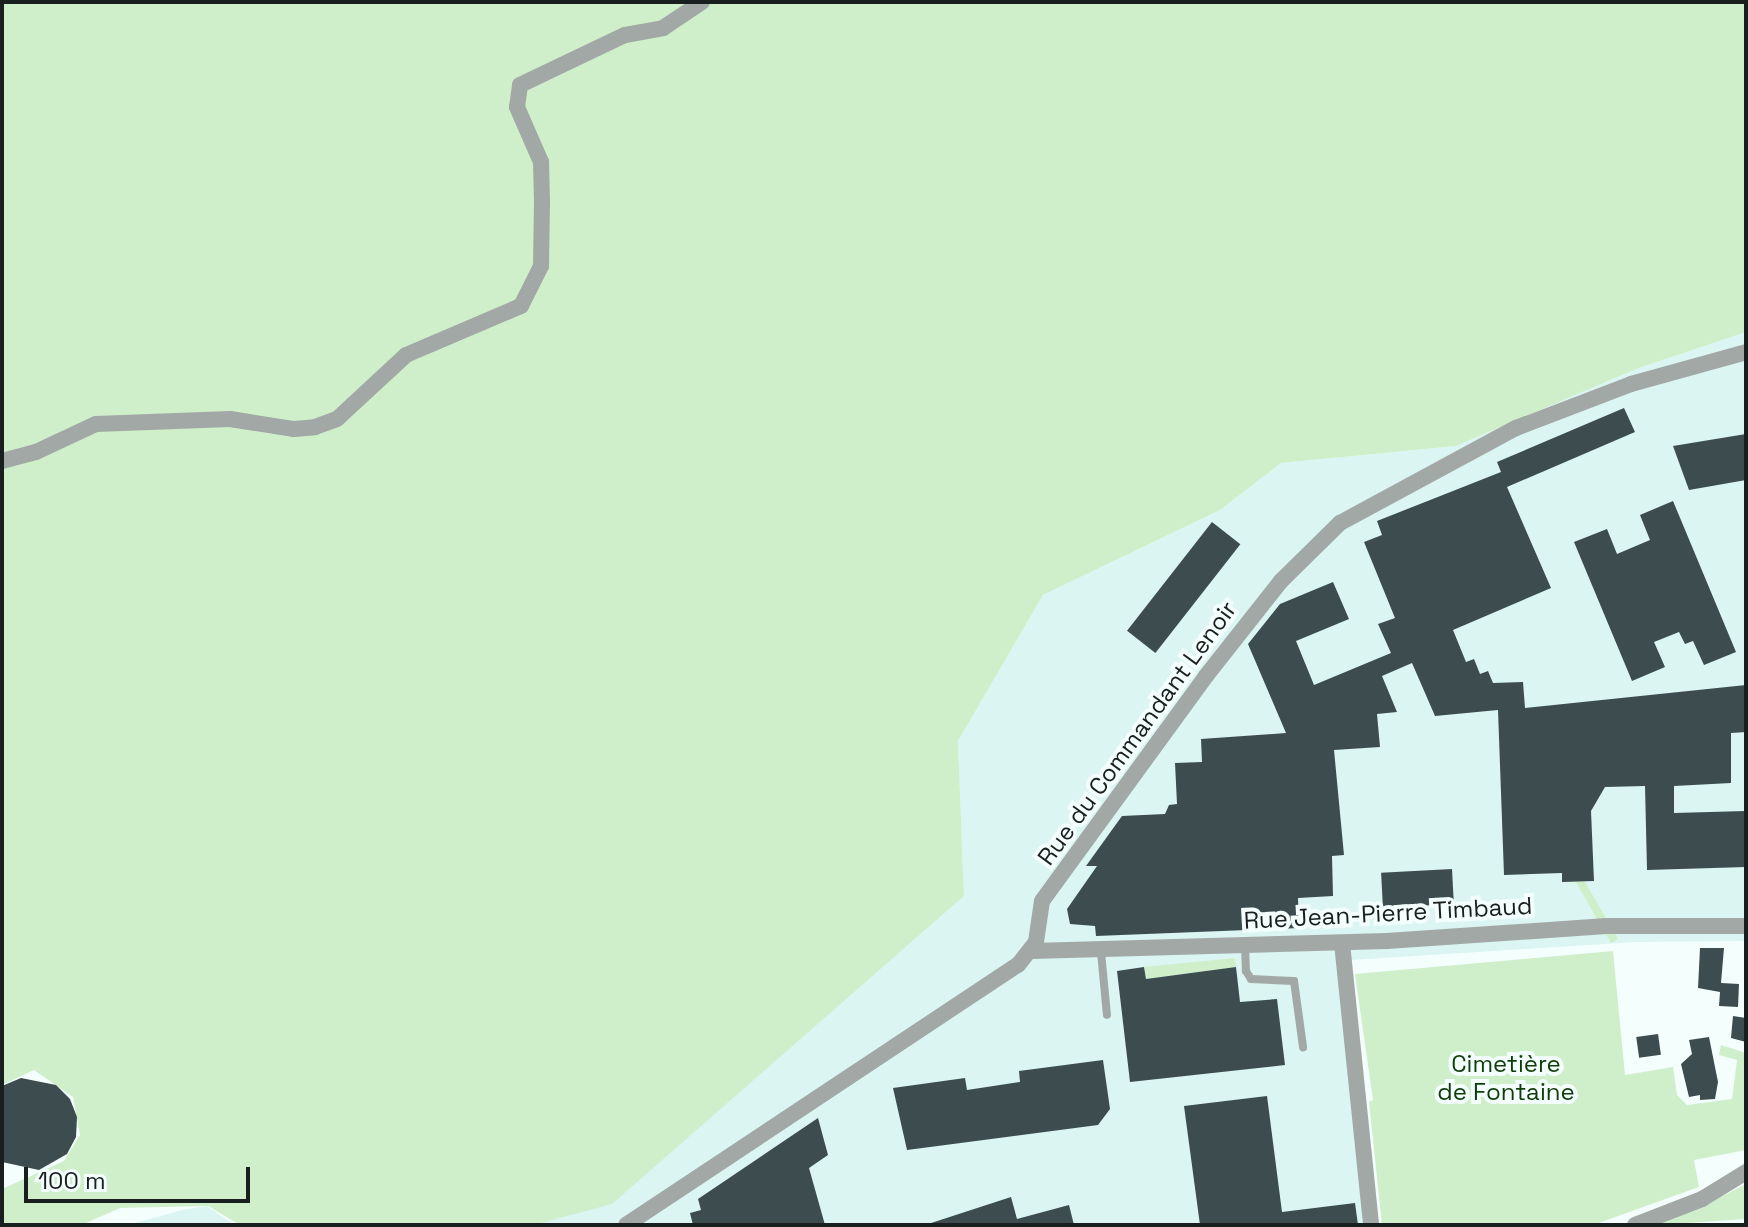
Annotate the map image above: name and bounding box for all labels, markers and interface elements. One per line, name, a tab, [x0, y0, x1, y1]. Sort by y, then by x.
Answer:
street label: Rue du Commandant Lenoir	[1032, 595, 1242, 871]
street label: Rue Jean-Pierre Timbaud	[1243, 891, 1533, 935]
park label: Cimetière de Fontaine	[1437, 1050, 1575, 1106]
scale bar	[28, 1151, 254, 1201]
text: 100 m	[38, 1165, 106, 1196]

